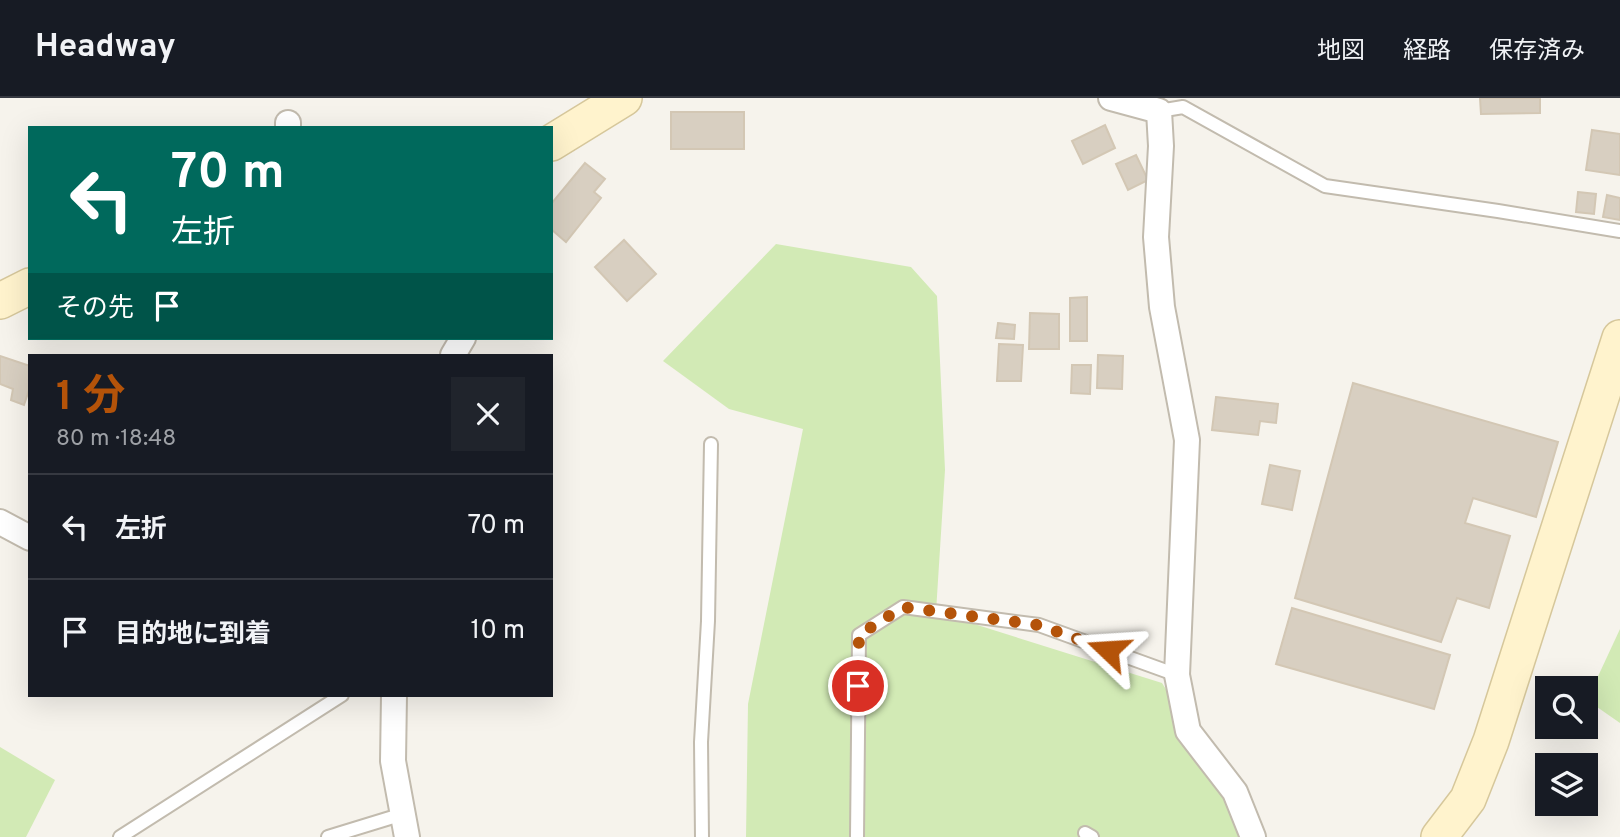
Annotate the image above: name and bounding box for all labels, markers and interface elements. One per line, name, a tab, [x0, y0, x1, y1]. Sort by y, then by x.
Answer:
text: Headway	[35, 27, 176, 69]
text: 地図	[1317, 37, 1365, 67]
text: 経路	[1403, 37, 1451, 67]
text: 保存済み	[1489, 37, 1585, 67]
text: 70 m	[171, 144, 285, 206]
icon: left	[56, 154, 147, 245]
text: 左折	[171, 214, 235, 254]
icon: arrive	[148, 287, 186, 325]
text: その先	[56, 293, 134, 326]
text: 1 分	[56, 372, 125, 425]
button: close	[451, 377, 525, 451]
text: 80 m · 18:48	[56, 425, 176, 454]
icon: left	[56, 508, 94, 546]
text: 70 m	[467, 510, 525, 543]
text: 左折	[115, 514, 167, 547]
icon: arrive	[56, 613, 94, 651]
position arrow	[1071, 613, 1145, 687]
text: 10 m	[470, 615, 525, 648]
text: 目的地に到着	[115, 619, 271, 652]
pin	[828, 656, 888, 716]
icon: arrive	[839, 667, 877, 705]
map controls	[1535, 676, 1598, 816]
button: search	[1535, 676, 1598, 739]
button: layers	[1535, 753, 1598, 816]

